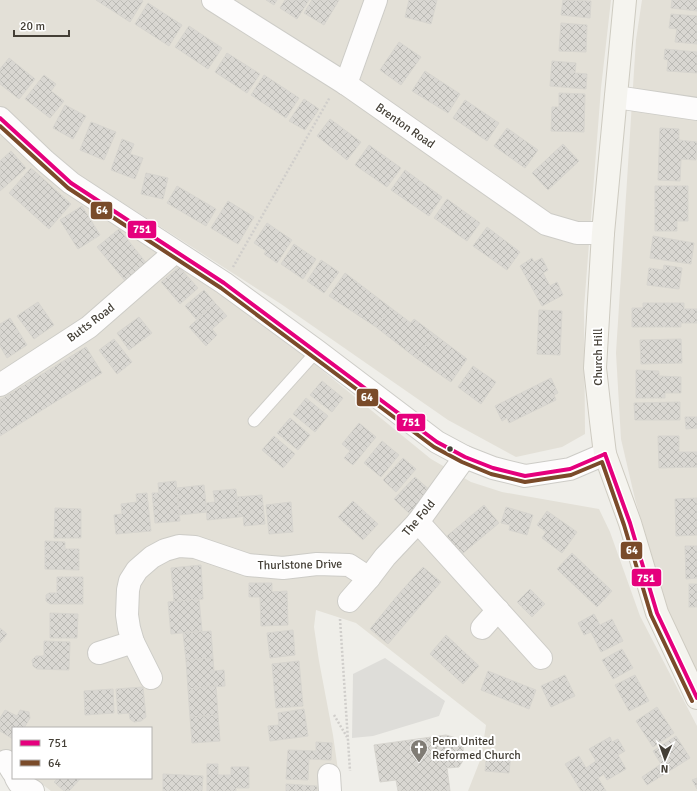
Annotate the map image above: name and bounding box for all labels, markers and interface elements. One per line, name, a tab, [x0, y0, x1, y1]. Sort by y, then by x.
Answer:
scale bar	[14, 12, 69, 38]
text: 20 m	[20, 19, 45, 34]
street label: Brenton Road	[372, 100, 438, 152]
line badge: 64	[90, 201, 113, 220]
text: 64	[96, 204, 108, 217]
line badge: 751	[127, 220, 157, 239]
text: 751	[133, 223, 151, 236]
street label: Butts Road	[64, 300, 118, 346]
street label: Church Hill	[591, 328, 606, 386]
line badge: 64	[356, 388, 379, 407]
text: 64	[361, 391, 373, 404]
line badge: 751	[396, 413, 426, 432]
text: 751	[402, 416, 420, 429]
unlabelled marker	[445, 444, 455, 454]
street label: The Fold	[399, 497, 439, 539]
line badge: 64	[620, 541, 643, 560]
text: 64	[626, 544, 638, 557]
street label: Thurlstone Drive	[258, 557, 342, 573]
line badge: 751	[631, 568, 662, 587]
text: 751	[637, 572, 655, 585]
legend	[12, 727, 152, 779]
place label: Penn United Reformed Church	[432, 734, 521, 763]
text: 751	[48, 736, 67, 751]
church icon: Penn United Reformed Church	[409, 738, 429, 763]
north arrow	[645, 739, 685, 779]
text: 64	[48, 756, 61, 771]
text: N	[661, 762, 669, 775]

